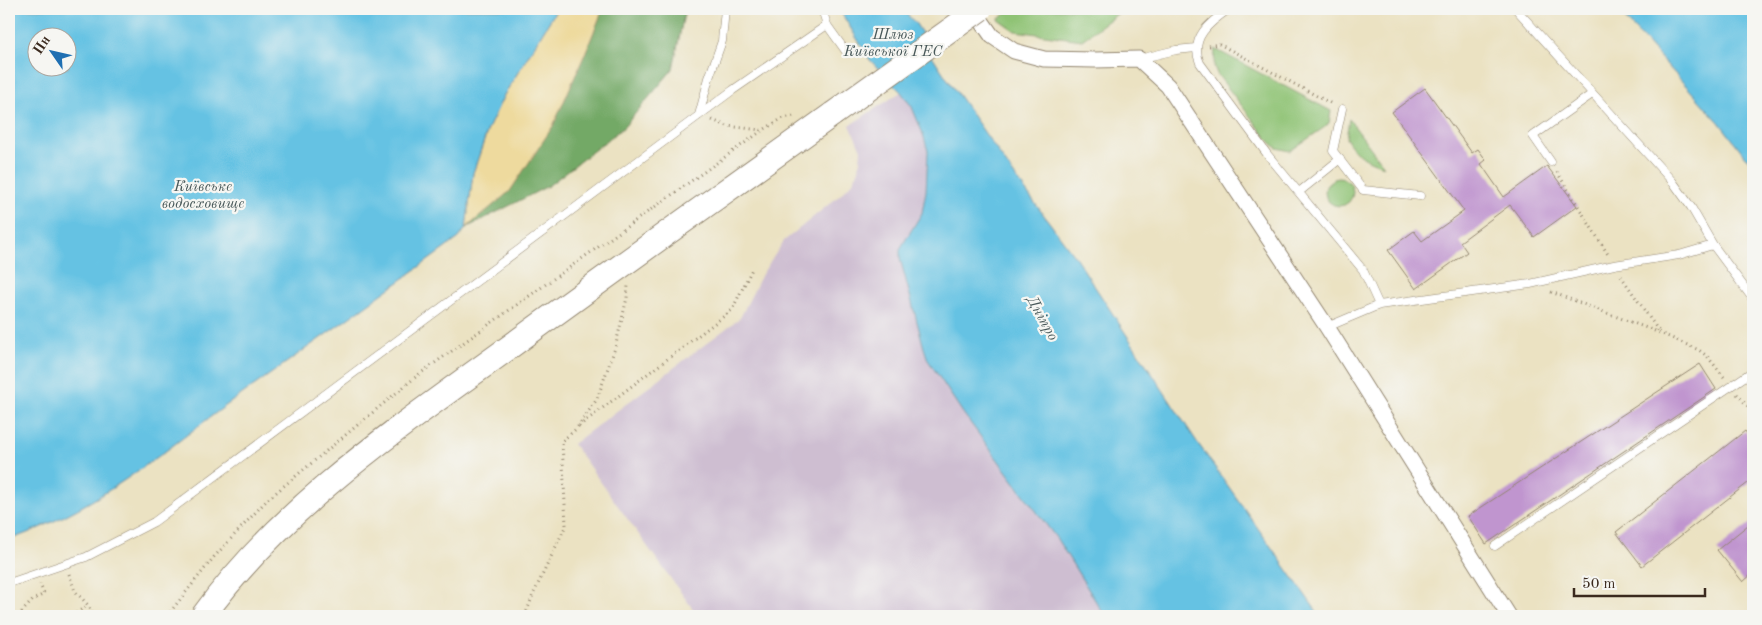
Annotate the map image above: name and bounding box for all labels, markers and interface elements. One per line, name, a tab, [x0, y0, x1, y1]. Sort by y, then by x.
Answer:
north arrow	[28, 28, 78, 78]
water label: Шлюз Київської ГЕС	[843, 28, 943, 60]
text: Пн	[31, 33, 53, 57]
water label: Київське водосховище	[162, 180, 244, 212]
water label: Дніпро	[1022, 292, 1060, 344]
scale bar	[1574, 565, 1706, 597]
text: 50 m	[1582, 577, 1616, 592]

